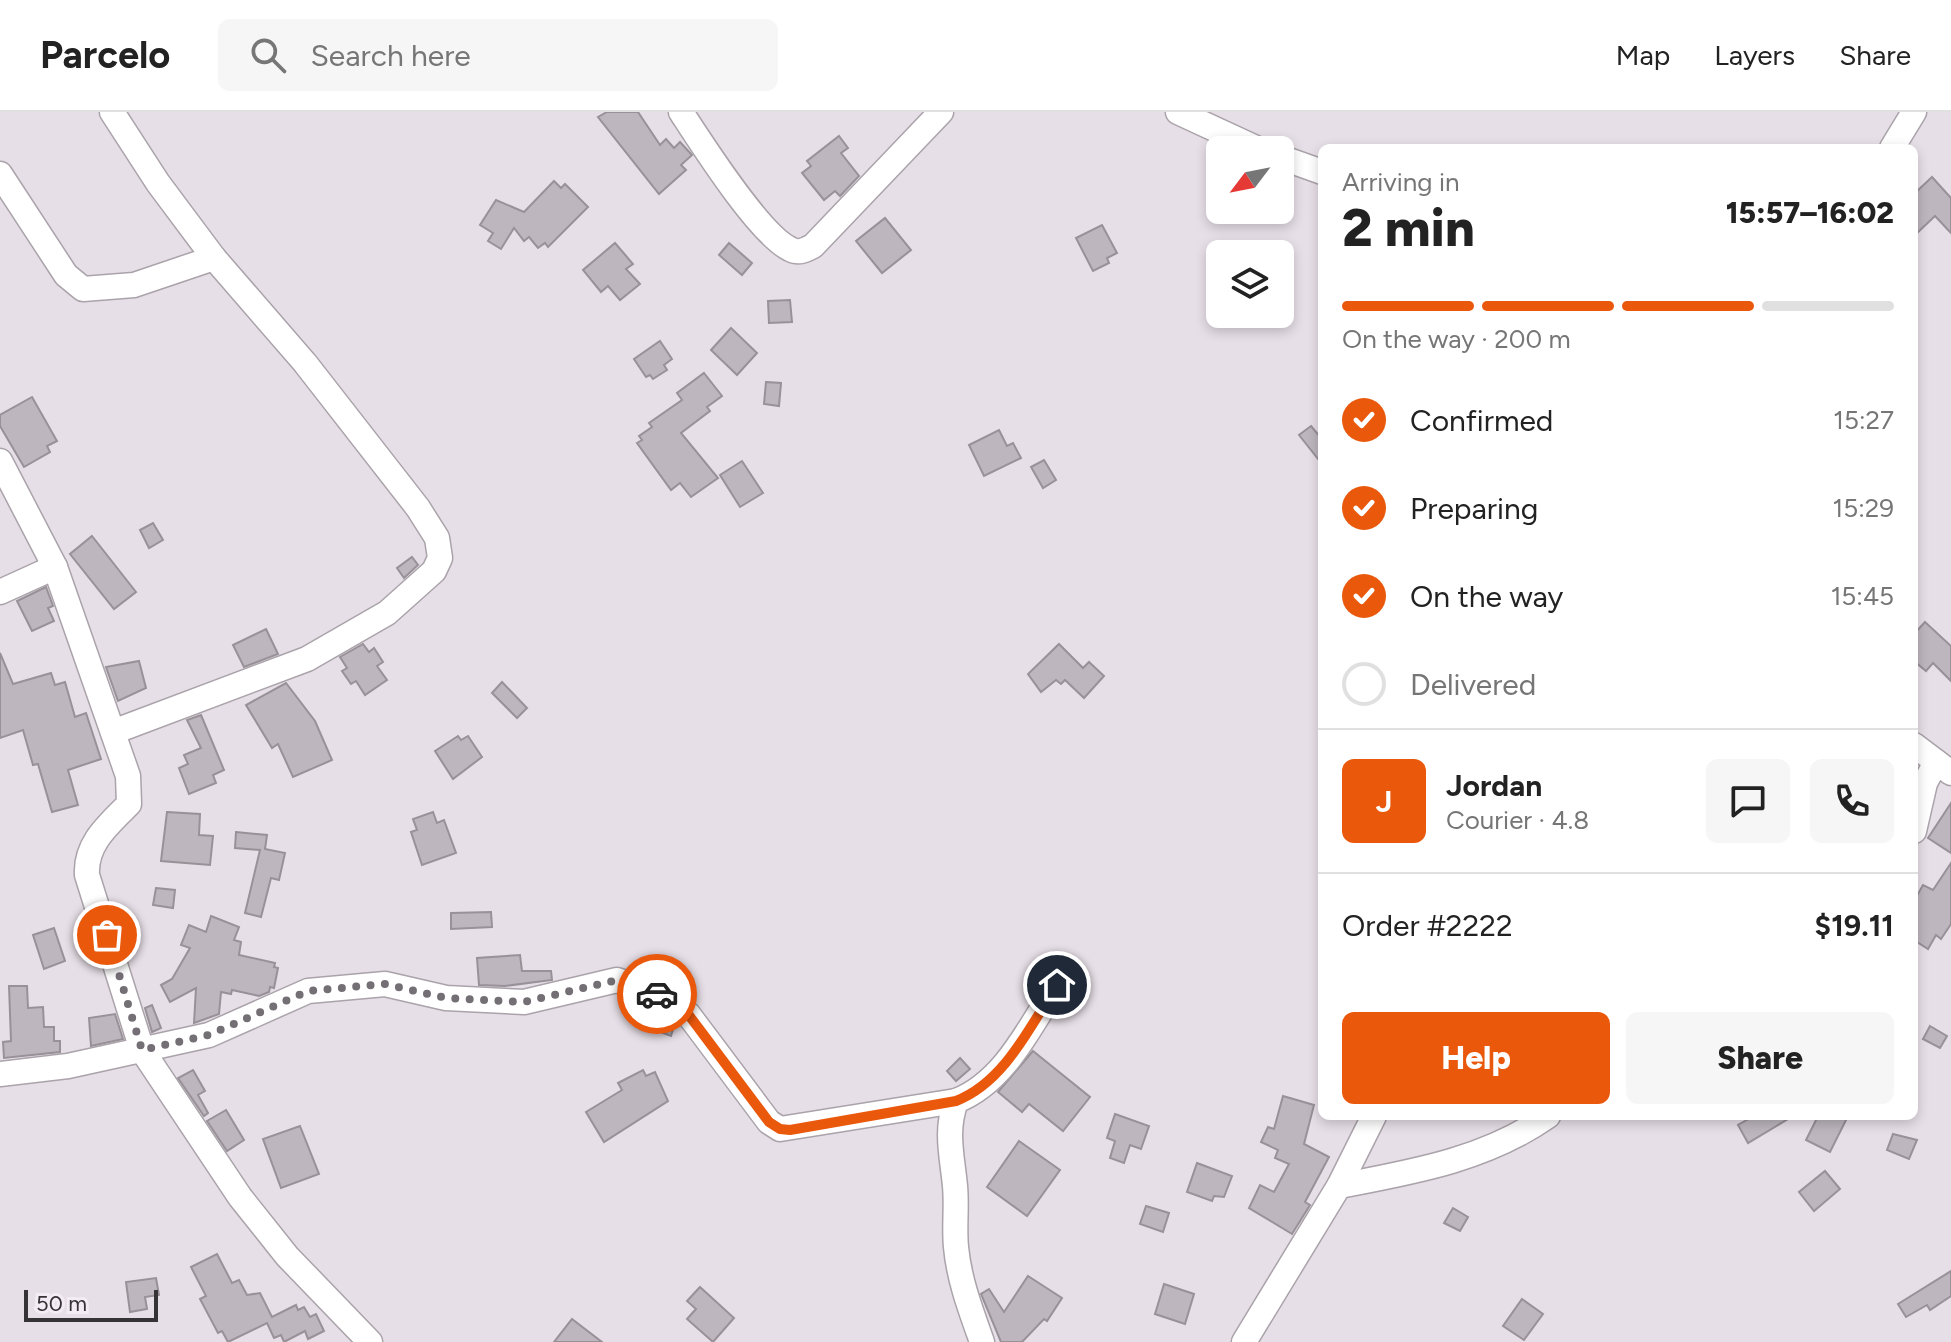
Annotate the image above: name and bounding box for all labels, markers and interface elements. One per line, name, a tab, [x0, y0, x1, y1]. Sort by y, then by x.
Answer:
search box	[218, 19, 778, 91]
text: Parcelo	[40, 32, 170, 78]
icon: search	[246, 33, 290, 77]
text: Search here	[310, 37, 471, 74]
text: Map	[1616, 38, 1670, 72]
text: Layers	[1714, 38, 1795, 72]
text: Share	[1839, 38, 1911, 72]
north arrow	[1206, 136, 1294, 224]
map controls	[1206, 136, 1294, 328]
text: Arriving in	[1342, 166, 1460, 198]
text: 15:57–16:02	[1726, 194, 1894, 231]
text: 2 min	[1342, 197, 1475, 259]
button: layers	[1206, 240, 1294, 328]
text: On the way · 200 m	[1342, 323, 1571, 355]
icon: check	[1342, 398, 1386, 442]
text: Confirmed	[1410, 402, 1553, 439]
text: 15:27	[1833, 404, 1894, 436]
icon: check	[1342, 486, 1386, 530]
text: Preparing	[1410, 490, 1538, 527]
text: 15:29	[1832, 492, 1894, 524]
icon: check	[1342, 574, 1386, 618]
text: On the way	[1410, 578, 1563, 615]
text: 15:45	[1831, 580, 1894, 612]
text: Delivered	[1410, 666, 1536, 703]
button: chat	[1706, 759, 1790, 843]
button: phone	[1810, 759, 1894, 843]
text: Jordan	[1446, 767, 1542, 804]
text: J	[1376, 783, 1392, 820]
text: Courier · 4.8	[1446, 804, 1589, 836]
pin	[73, 901, 141, 969]
text: Order #2222	[1342, 907, 1513, 944]
text: $19.11	[1815, 907, 1894, 944]
icon: bag	[85, 913, 129, 957]
pin	[1023, 951, 1091, 1019]
courier	[617, 954, 697, 1034]
icon: home	[1035, 963, 1079, 1007]
icon: car	[635, 972, 679, 1016]
button: Help	[1342, 1012, 1610, 1104]
button: Share	[1626, 1012, 1894, 1104]
scale bar	[24, 1286, 158, 1322]
text: 50 m	[36, 1290, 87, 1317]

